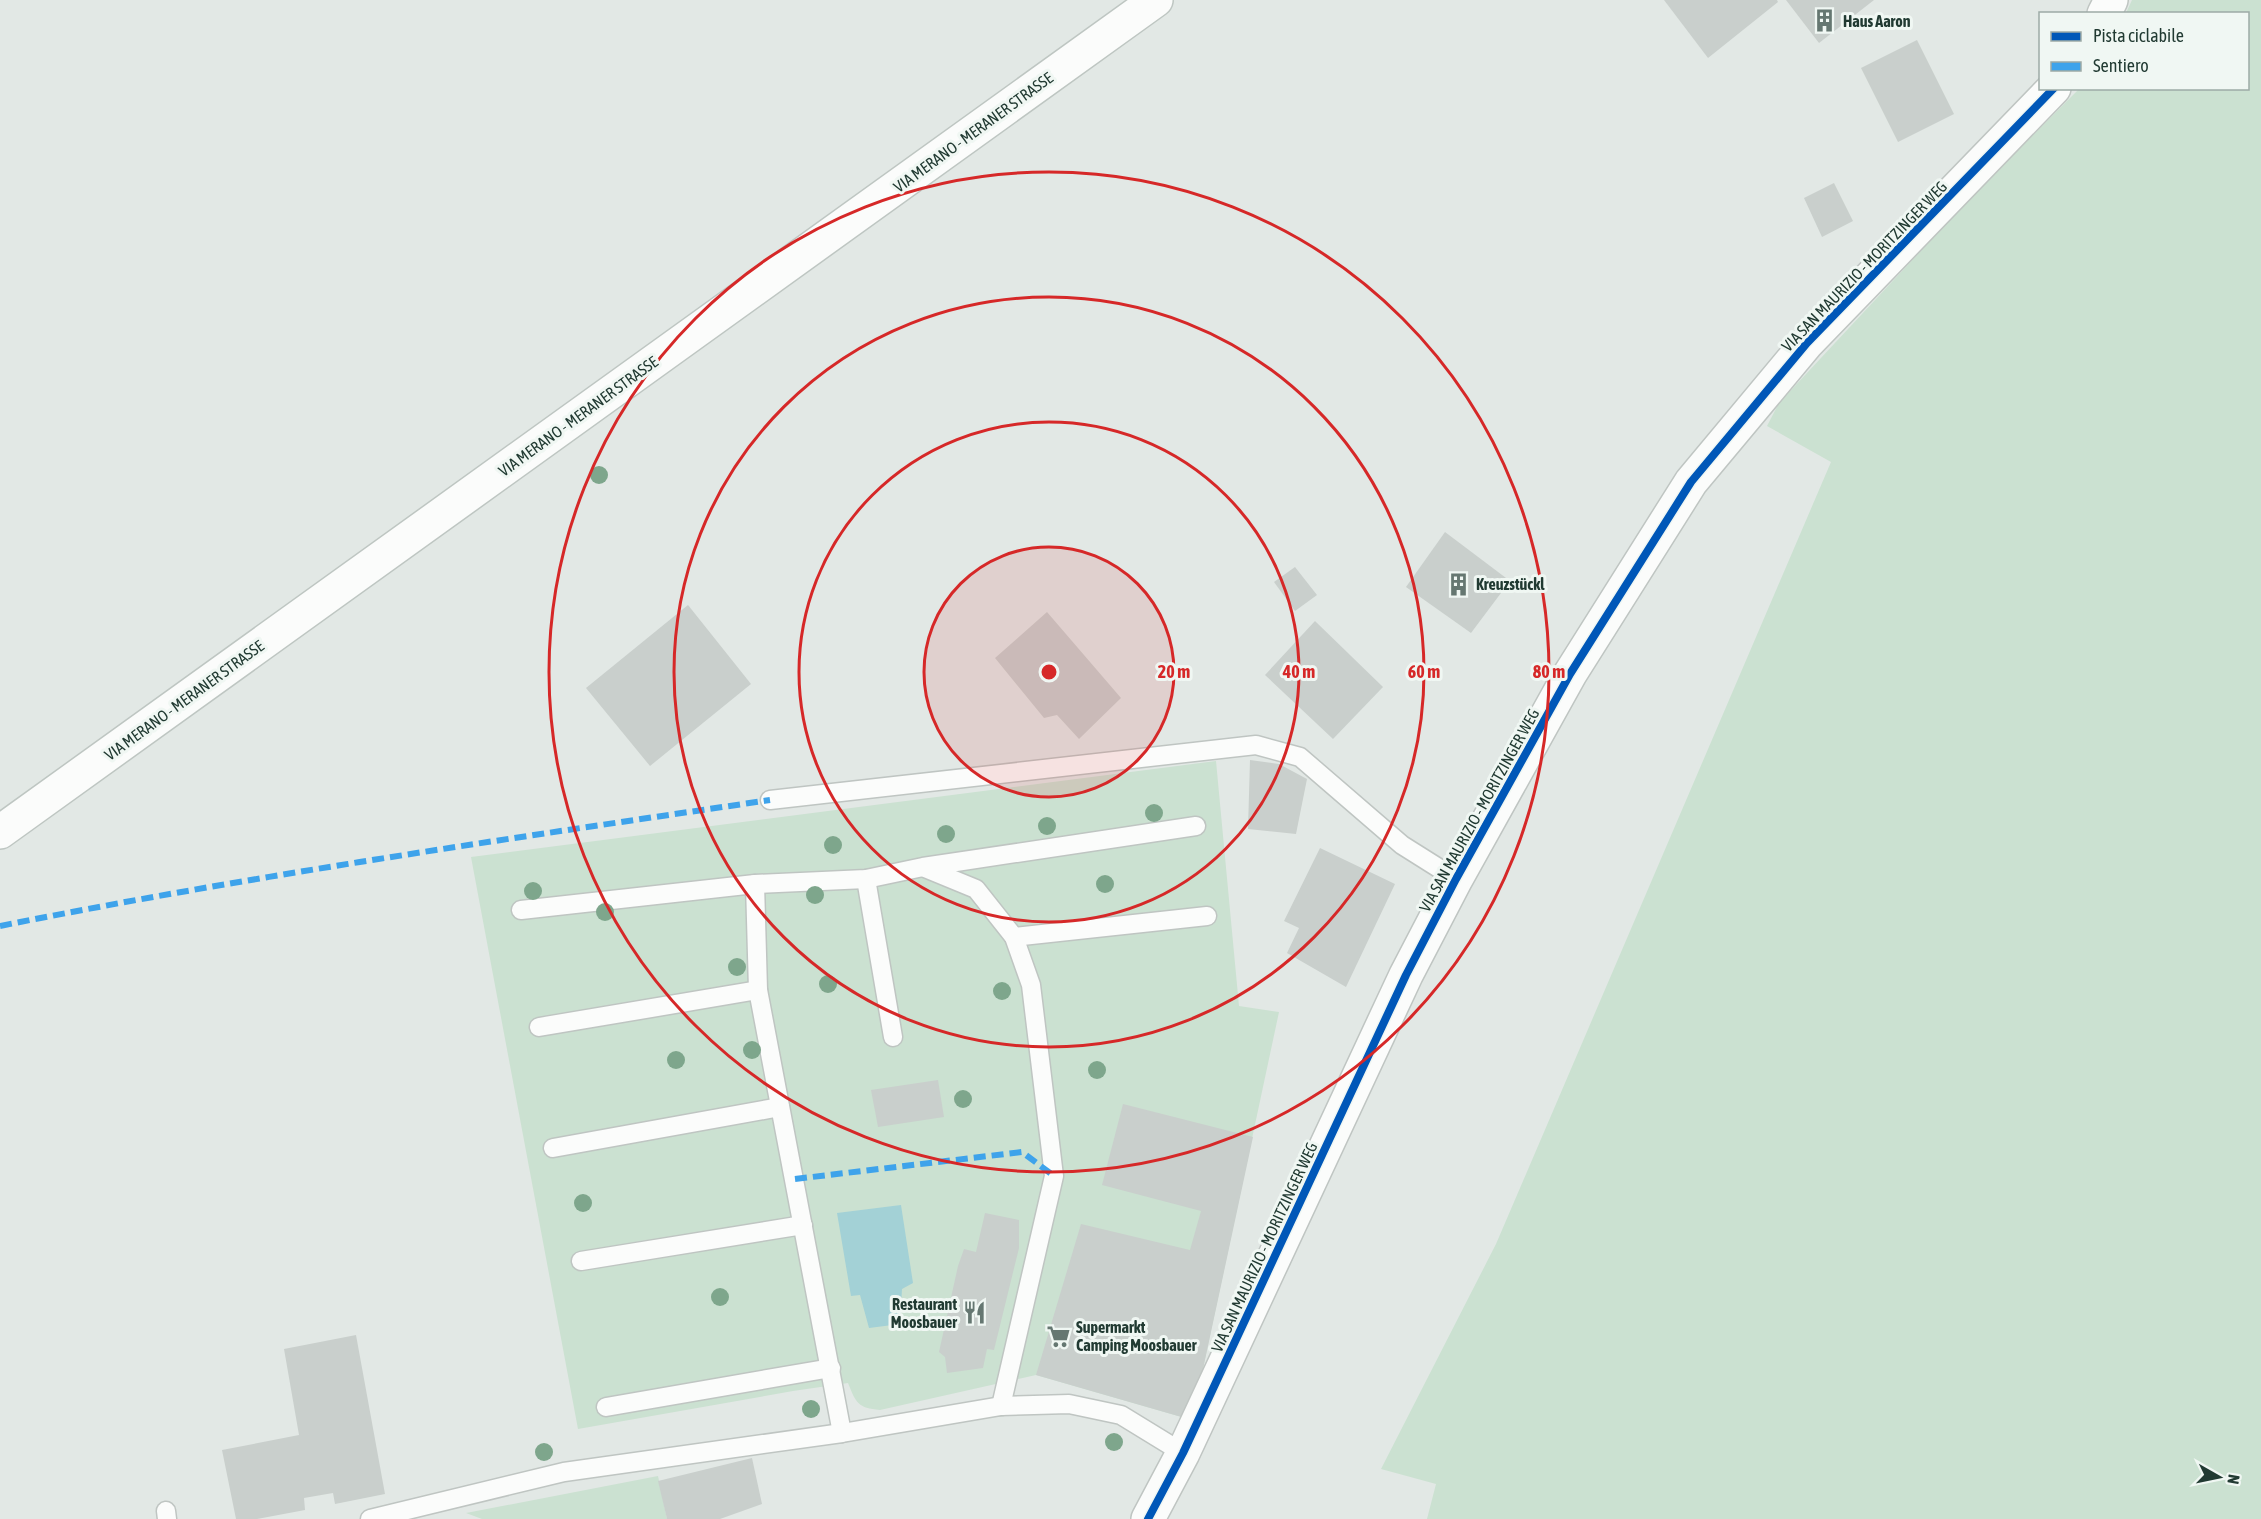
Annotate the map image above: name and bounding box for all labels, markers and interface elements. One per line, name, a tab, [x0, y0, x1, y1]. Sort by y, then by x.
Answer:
building icon: Haus Aaron	[1812, 8, 1838, 34]
place label: Haus Aaron	[1843, 12, 1911, 30]
legend	[2039, 12, 2249, 90]
text: Pista ciclabile	[2093, 25, 2184, 46]
text: Sentiero	[2093, 55, 2149, 76]
street label: VIA MERANO - MERANER STRASSE	[890, 68, 1056, 196]
street label: VIA SAN MAURIZIO - MORITZINGER WEG	[1778, 177, 1950, 355]
street label: VIA MERANO - MERANER STRASSE	[495, 352, 661, 480]
building icon: Kreuzstückl	[1445, 571, 1471, 597]
place label: Kreuzstückl	[1476, 575, 1545, 593]
street label: VIA MERANO - MERANER STRASSE	[101, 636, 267, 764]
text: 20 m	[1158, 661, 1190, 682]
text: 40 m	[1282, 661, 1315, 682]
text: 60 m	[1408, 661, 1440, 682]
text: 80 m	[1533, 661, 1565, 682]
centre of rings	[1039, 662, 1059, 682]
street label: VIA SAN MAURIZIO - MORITZINGER WEG	[1415, 705, 1543, 915]
street label: VIA SAN MAURIZIO - MORITZINGER WEG	[1207, 1139, 1321, 1355]
place label: Restaurant Moosbauer	[891, 1295, 957, 1331]
restaurant icon: Restaurant Moosbauer	[962, 1300, 988, 1326]
place label: Supermarkt Camping Moosbauer	[1076, 1318, 1197, 1354]
supermarket icon: Supermarkt Camping Moosbauer	[1045, 1323, 1071, 1349]
north arrow	[2189, 1447, 2249, 1507]
text: N	[2224, 1473, 2243, 1485]

